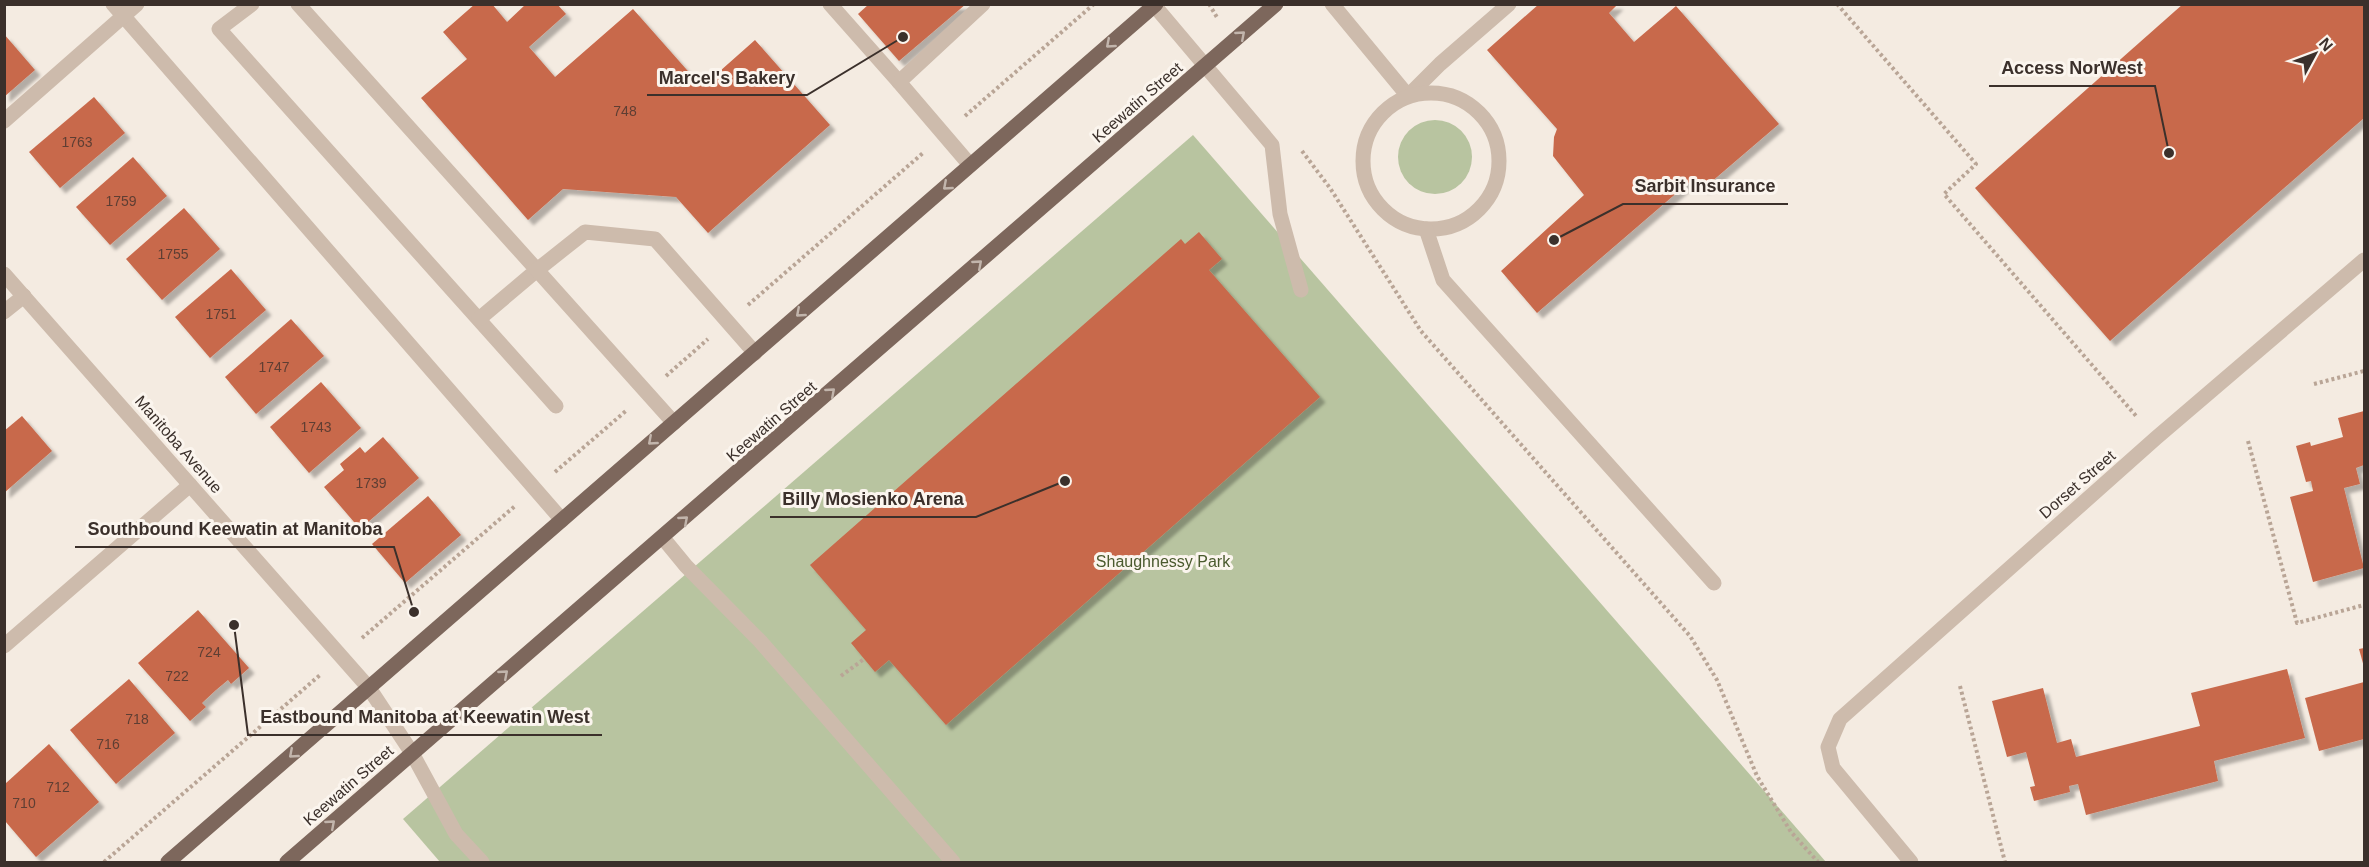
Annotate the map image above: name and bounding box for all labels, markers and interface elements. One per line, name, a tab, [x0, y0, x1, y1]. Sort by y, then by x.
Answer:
north arrow	[2285, 24, 2345, 84]
one-way arrow	[1234, 31, 1245, 42]
text: N	[2316, 35, 2336, 54]
one-way arrow	[1106, 37, 1117, 48]
callout: Access NorWest	[1989, 50, 2155, 86]
text: Access NorWest	[2001, 58, 2143, 78]
callout: Marcel's Bakery	[647, 59, 807, 95]
street label: Keewatin Street	[1089, 59, 1186, 146]
text: Marcel's Bakery	[659, 68, 795, 88]
house number: 748	[613, 103, 637, 119]
house number: 1763	[61, 134, 93, 150]
callout: Sarbit Insurance	[1623, 168, 1788, 204]
text: Sarbit Insurance	[1634, 176, 1776, 196]
one-way arrow	[943, 178, 954, 189]
house number: 1759	[105, 193, 137, 209]
house number: 1755	[157, 246, 189, 262]
one-way arrow	[971, 260, 982, 271]
house number: 1751	[205, 306, 237, 322]
one-way arrow	[796, 306, 807, 317]
house number: 1747	[258, 359, 290, 375]
street label: Keewatin Street	[723, 378, 820, 465]
one-way arrow	[824, 388, 835, 399]
street label: Manitoba Avenue	[132, 392, 226, 497]
house number: 1743	[300, 419, 332, 435]
one-way arrow	[648, 434, 659, 445]
street label: Dorset Street	[2036, 447, 2119, 522]
house number: 1739	[355, 475, 387, 491]
callout: Billy Mosienko Arena	[770, 481, 976, 517]
text: Billy Mosienko Arena	[782, 489, 965, 509]
callout: Southbound Keewatin at Manitoba	[75, 511, 394, 547]
one-way arrow	[677, 516, 688, 527]
text: Southbound Keewatin at Manitoba	[88, 519, 383, 539]
park label: Shaughnessy Park	[1096, 553, 1231, 570]
house number: 724	[197, 644, 221, 660]
house number: 722	[165, 668, 189, 684]
one-way arrow	[497, 670, 508, 681]
callout: Eastbound Manitoba at Keewatin West	[248, 699, 602, 735]
text: Eastbound Manitoba at Keewatin West	[260, 707, 590, 727]
house number: 718	[125, 711, 149, 727]
house number: 716	[96, 736, 120, 752]
street label: Keewatin Street	[300, 742, 397, 829]
one-way arrow	[289, 746, 300, 757]
house number: 712	[46, 779, 70, 795]
house number: 710	[12, 795, 36, 811]
one-way arrow	[324, 820, 335, 831]

